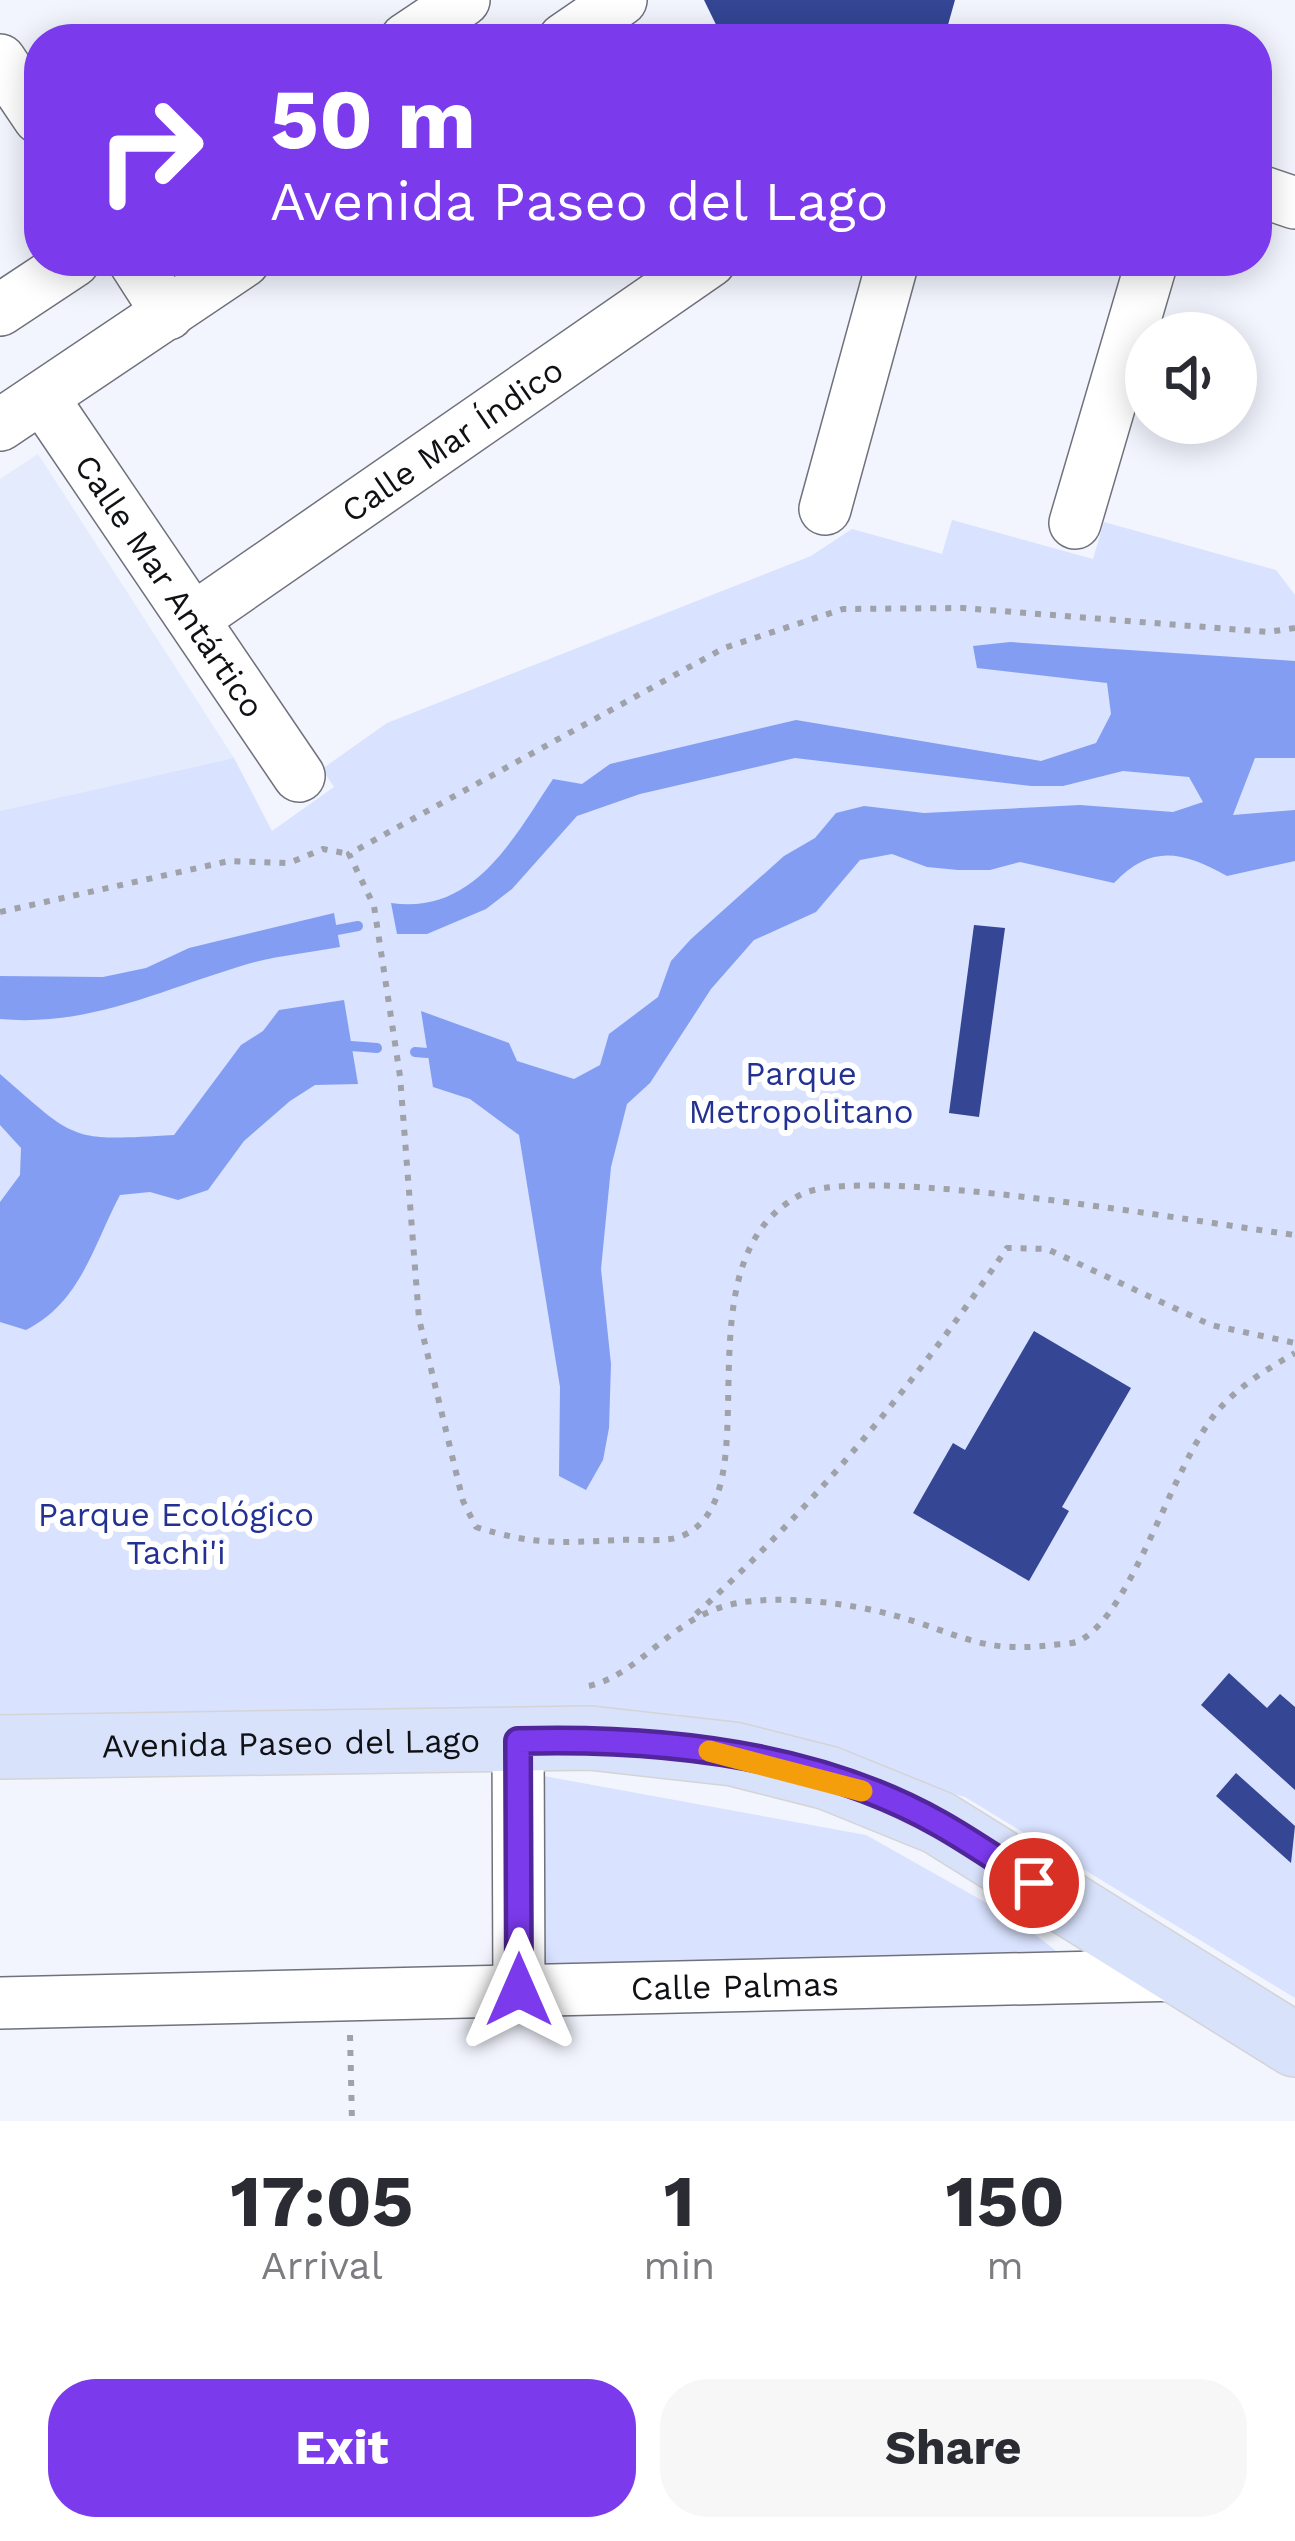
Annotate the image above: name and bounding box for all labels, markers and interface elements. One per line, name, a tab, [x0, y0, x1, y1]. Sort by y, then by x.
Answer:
text: 50 m	[270, 70, 476, 168]
icon: right	[72, 72, 228, 228]
text: Avenida Paseo del Lago	[270, 170, 888, 233]
map controls	[1125, 312, 1257, 444]
button: sound	[1125, 312, 1257, 444]
street label: Calle Mar Índico	[334, 350, 570, 530]
street label: Calle Mar Antártico	[67, 447, 272, 725]
park label: Parque Metropolitano	[688, 1054, 914, 1131]
park label: Parque Ecológico Tachi'i	[38, 1495, 314, 1572]
street label: Avenida Paseo del Lago	[102, 1721, 480, 1765]
pin	[983, 1832, 1085, 1934]
icon: arrive	[1001, 1850, 1067, 1916]
position arrow	[456, 1927, 582, 2053]
street label: Calle Palmas	[630, 1964, 839, 2008]
text: 17:05	[230, 2159, 413, 2243]
text: 1	[664, 2159, 695, 2243]
text: 150	[945, 2159, 1065, 2243]
text: Arrival	[261, 2243, 383, 2288]
text: min	[644, 2243, 715, 2288]
text: m	[987, 2243, 1024, 2288]
button: Exit	[48, 2379, 636, 2517]
button: Share	[660, 2379, 1247, 2517]

